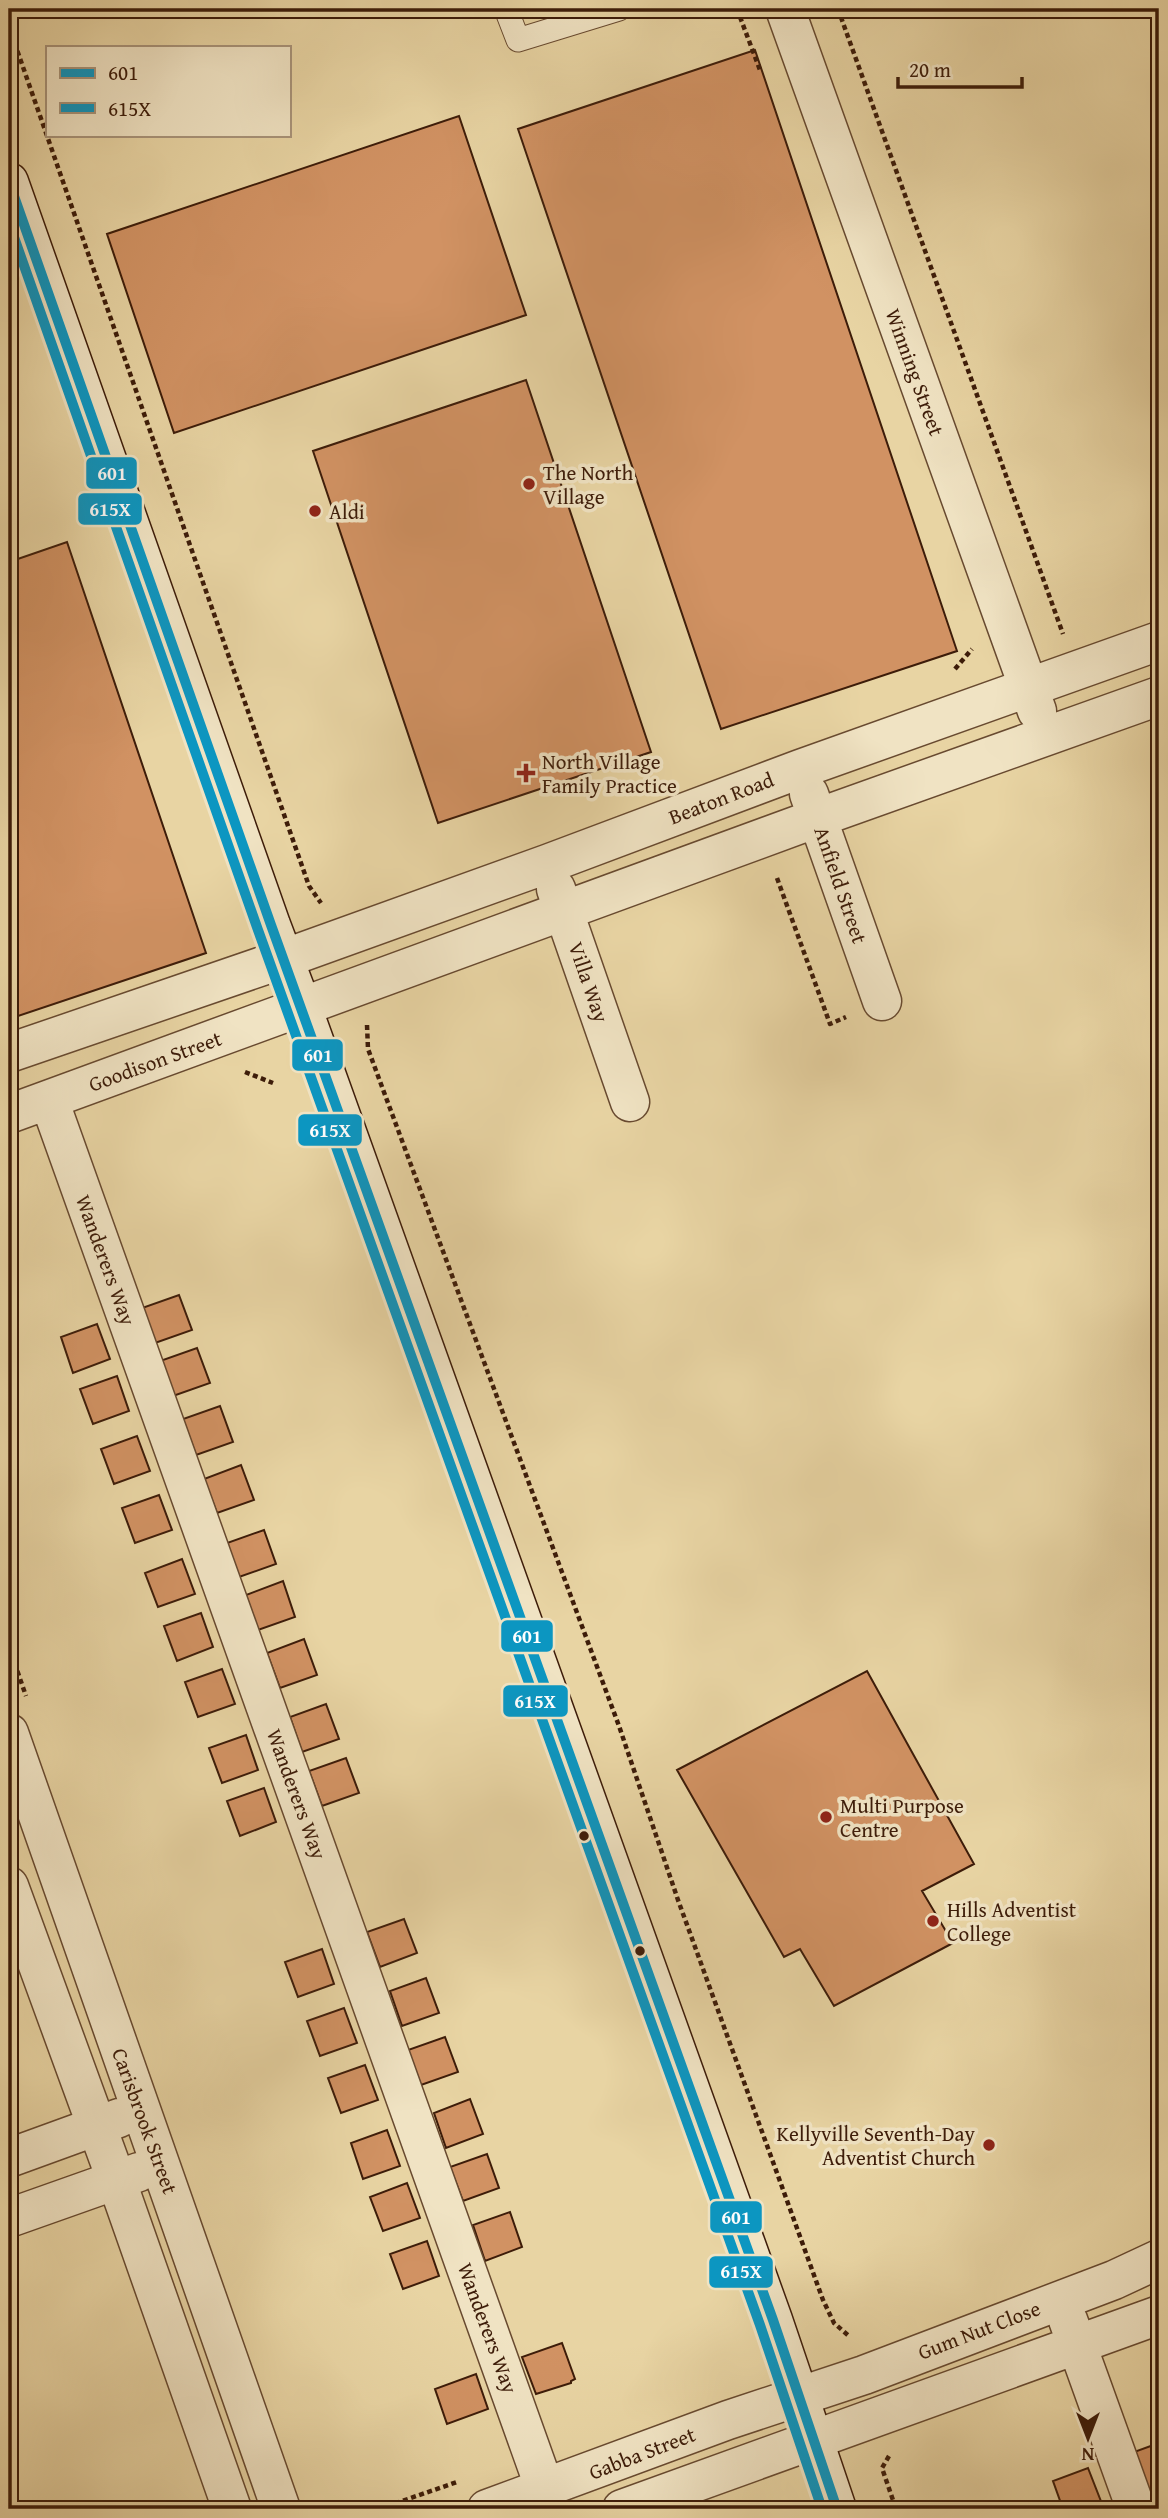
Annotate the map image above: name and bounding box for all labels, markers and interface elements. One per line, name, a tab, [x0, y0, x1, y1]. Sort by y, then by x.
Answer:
legend	[46, 46, 290, 136]
scale bar	[898, 46, 1023, 90]
text: 20 m	[909, 54, 951, 85]
text: 601	[108, 57, 138, 88]
text: 615X	[108, 93, 151, 124]
street label: Winning Street	[878, 304, 953, 440]
line badge: 601	[85, 456, 138, 490]
place label: The North Village	[543, 457, 634, 512]
text: 601	[97, 459, 127, 487]
marker: The North Village	[521, 476, 537, 492]
line badge: 615X	[77, 492, 143, 526]
text: 615X	[89, 495, 131, 523]
place label: Aldi	[329, 496, 365, 527]
marker: Aldi	[307, 503, 323, 519]
place label: North Village Family Practice	[542, 746, 677, 801]
marker: North Village Family Practice	[516, 763, 536, 783]
street label: Beaton Road	[664, 764, 779, 832]
street label: Anfield Street	[807, 822, 876, 948]
street label: Villa Way	[561, 938, 617, 1027]
street label: Goodison Street	[84, 1022, 226, 1099]
line badge: 601	[291, 1038, 344, 1072]
text: 601	[303, 1041, 333, 1069]
line badge: 615X	[297, 1113, 363, 1147]
text: 615X	[309, 1116, 351, 1144]
street label: Wanderers Way	[68, 1190, 144, 1330]
line badge: 601	[500, 1619, 554, 1653]
text: 601	[512, 1622, 542, 1650]
line badge: 615X	[502, 1684, 569, 1718]
text: 615X	[514, 1687, 556, 1715]
street label: Wanderers Way	[259, 1724, 335, 1864]
place label: Multi Purpose Centre	[840, 1790, 964, 1845]
marker: Multi Purpose Centre	[818, 1809, 834, 1825]
unlabelled marker	[577, 1829, 591, 1843]
place label: Hills Adventist College	[947, 1894, 1077, 1949]
marker: Hills Adventist College	[925, 1913, 941, 1929]
unlabelled marker	[633, 1944, 647, 1958]
street label: Carisbrook Street	[104, 2044, 186, 2199]
place label: Kellyville Seventh-Day Adventist Church	[777, 2118, 976, 2173]
marker: Kellyville Seventh-Day Adventist Church	[981, 2137, 997, 2153]
line badge: 601	[709, 2200, 763, 2234]
text: 601	[721, 2203, 751, 2231]
line badge: 615X	[708, 2255, 774, 2289]
text: 615X	[720, 2257, 762, 2285]
street label: Wanderers Way	[450, 2258, 526, 2398]
street label: Gum Nut Close	[913, 2292, 1045, 2368]
north arrow	[1052, 2402, 1122, 2472]
street label: Gabba Street	[584, 2418, 700, 2487]
text: N	[1081, 2441, 1094, 2469]

